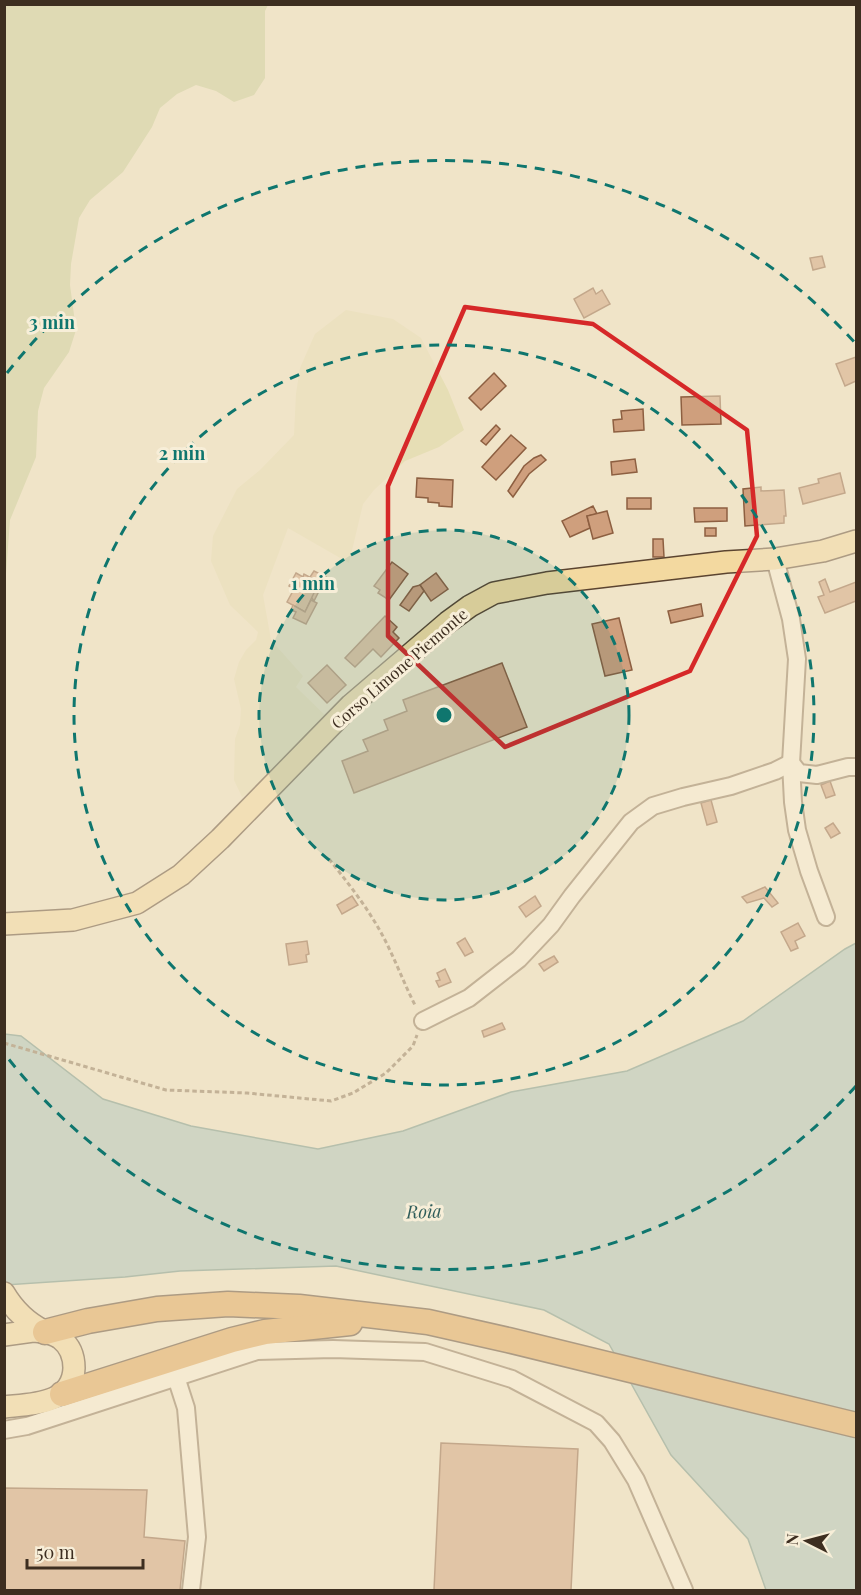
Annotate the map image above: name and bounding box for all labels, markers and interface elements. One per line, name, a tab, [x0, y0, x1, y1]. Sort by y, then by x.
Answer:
text: 3 min	[29, 310, 75, 334]
text: 2 min	[159, 441, 205, 465]
text: 1 min	[291, 571, 335, 595]
street label: Corso Limone Piemonte	[326, 603, 472, 733]
centre of rings	[434, 705, 454, 725]
water label: Roia	[405, 1198, 442, 1224]
north arrow	[777, 1511, 837, 1571]
scale bar	[27, 1532, 142, 1570]
text: N	[781, 1532, 803, 1546]
text: 50 m	[36, 1540, 75, 1564]

